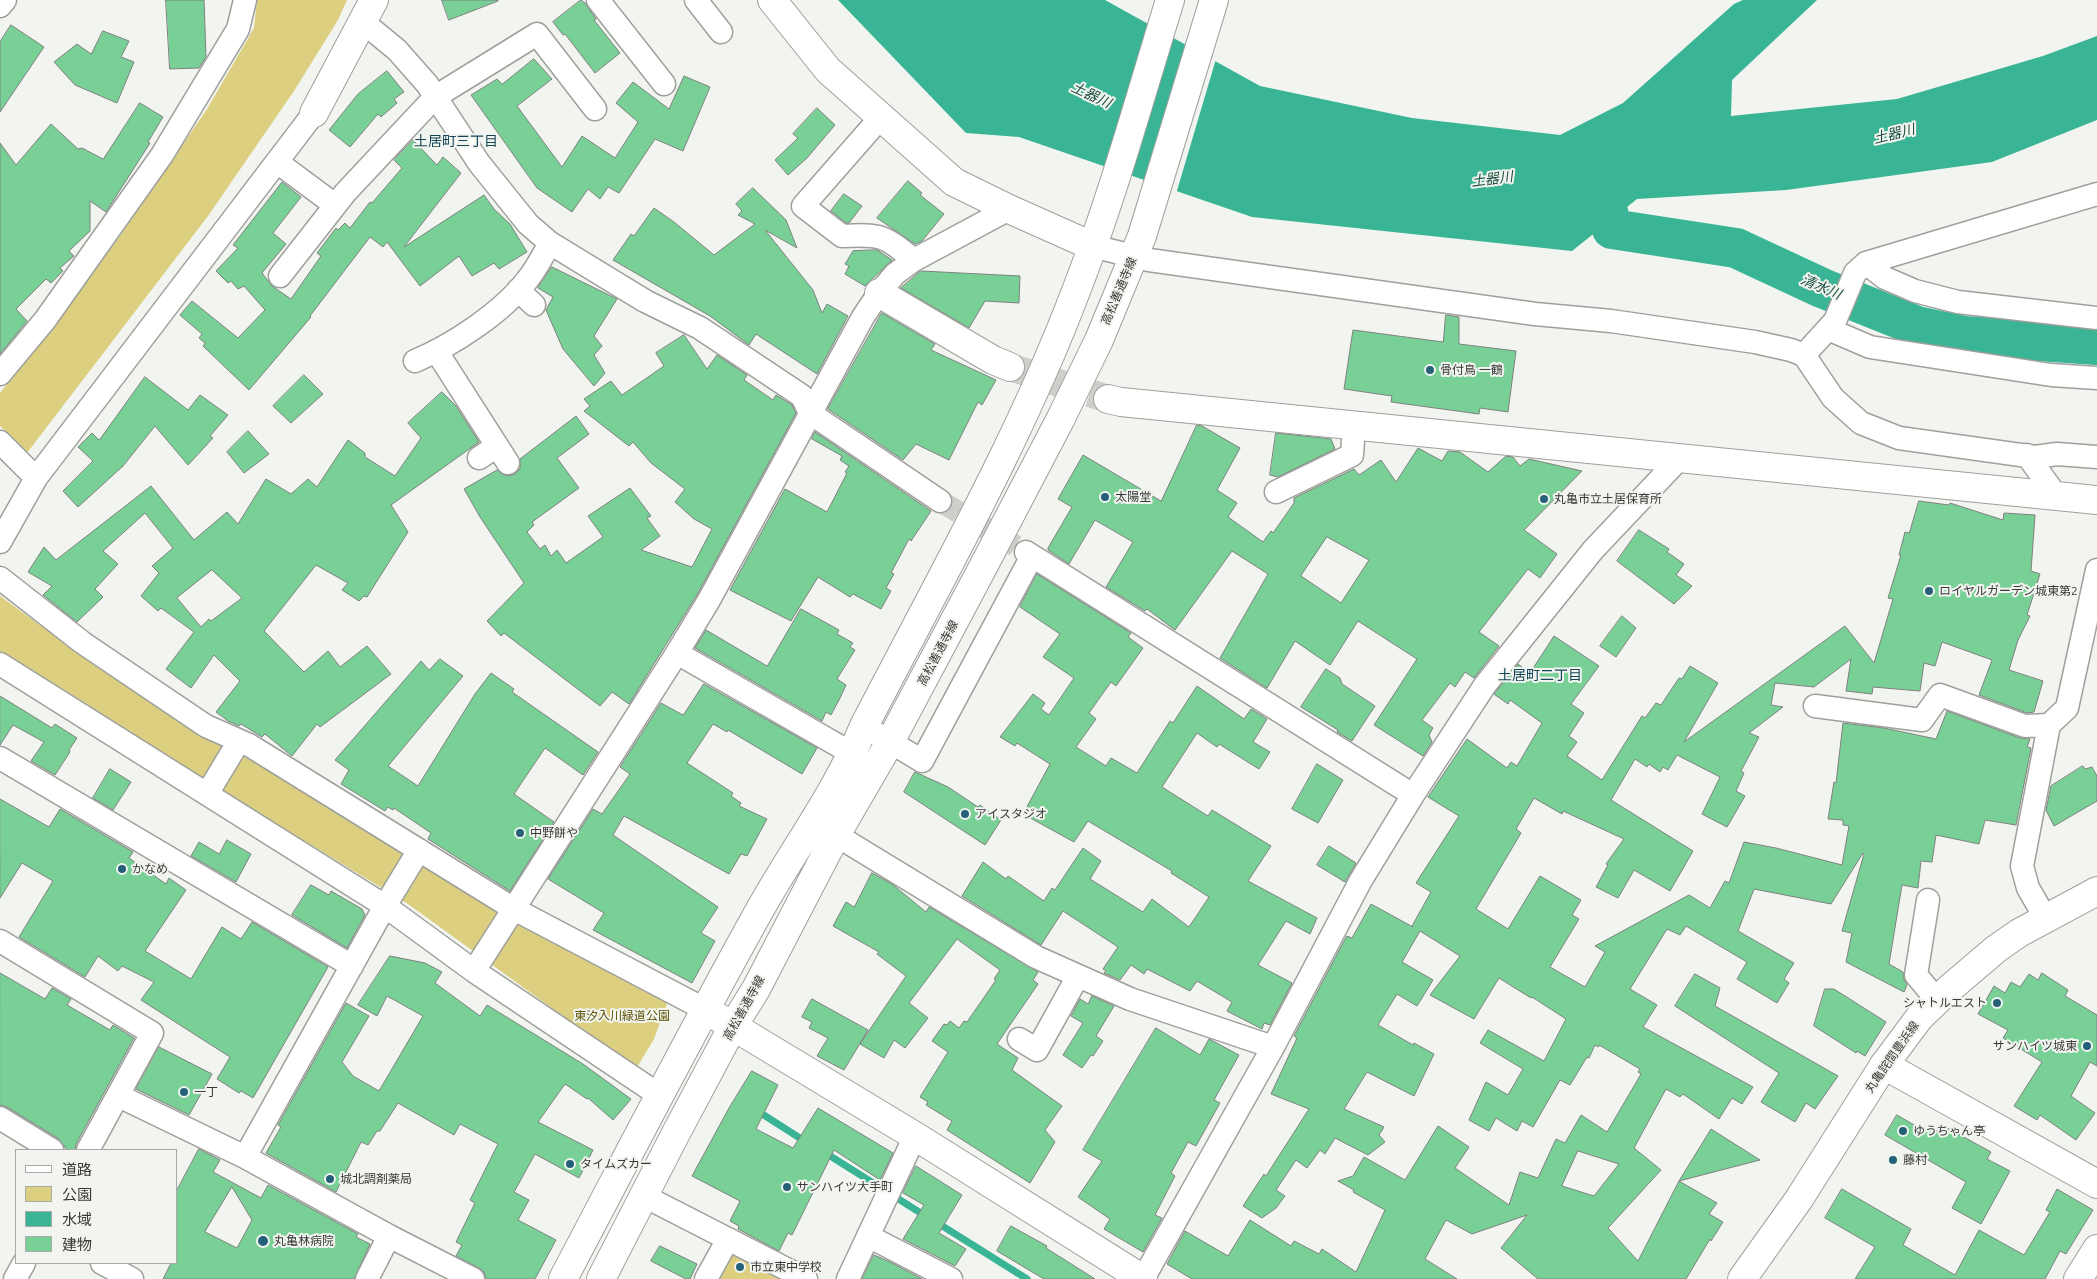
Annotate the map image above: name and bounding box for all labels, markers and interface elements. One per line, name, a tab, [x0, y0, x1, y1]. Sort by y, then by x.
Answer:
water label: 土器川	[1068, 79, 1114, 111]
water label: 土器川	[1872, 121, 1916, 147]
district label: 土居町三丁目	[414, 133, 498, 149]
water label: 土器川	[1470, 168, 1514, 190]
street label: 高松善通寺線	[1098, 255, 1140, 327]
water label: 清水川	[1798, 271, 1844, 303]
place label: 骨付鳥 一鶴	[1440, 363, 1503, 377]
marker: 骨付鳥 一鶴	[1424, 364, 1436, 376]
place label: 太陽堂	[1115, 490, 1151, 504]
marker: 太陽堂	[1099, 491, 1111, 503]
place label: 丸亀市立土居保育所	[1554, 492, 1662, 506]
marker: 丸亀市立土居保育所	[1538, 493, 1550, 505]
place label: ロイヤルガーデン城東第2	[1939, 584, 2078, 598]
marker: ロイヤルガーデン城東第2	[1923, 585, 1935, 597]
street label: 高松善通寺線	[915, 618, 961, 688]
district label: 土居町二丁目	[1498, 667, 1582, 683]
place label: アイスタジオ	[975, 807, 1047, 821]
marker: アイスタジオ	[959, 808, 971, 820]
place label: 中野餅や	[530, 826, 578, 840]
marker: 中野餅や	[514, 827, 526, 839]
place label: かなめ	[132, 862, 168, 876]
marker: かなめ	[116, 863, 128, 875]
street label: 高松善通寺線	[720, 973, 768, 1043]
place label: シャトルエスト	[1903, 996, 1987, 1010]
marker: シャトルエスト	[1991, 997, 2003, 1009]
park label: 東汐入川緑道公園	[574, 1009, 670, 1023]
street label: 丸亀詫間豊浜線	[1862, 1018, 1922, 1096]
place label: サンハイツ城東	[1993, 1039, 2077, 1053]
marker: サンハイツ城東	[2081, 1040, 2093, 1052]
place label: 一丁	[194, 1085, 218, 1099]
marker: 一丁	[178, 1086, 190, 1098]
place label: ゆうちゃん亭	[1913, 1124, 1985, 1138]
marker: ゆうちゃん亭	[1897, 1125, 1909, 1137]
legend	[15, 1149, 178, 1264]
place label: 藤村	[1903, 1153, 1927, 1167]
marker: 藤村	[1887, 1154, 1899, 1166]
place label: タイムズカー	[580, 1157, 652, 1171]
marker: タイムズカー	[564, 1158, 576, 1170]
text: 道路	[62, 1161, 92, 1178]
place label: 城北調剤薬局	[340, 1172, 412, 1186]
marker: 城北調剤薬局	[324, 1173, 336, 1185]
place label: サンハイツ大手町	[797, 1180, 893, 1194]
marker: サンハイツ大手町	[781, 1181, 793, 1193]
text: 公園	[62, 1186, 92, 1203]
text: 水域	[62, 1211, 92, 1228]
marker: 丸亀林病院	[256, 1234, 270, 1248]
place label: 丸亀林病院	[274, 1234, 334, 1248]
text: 建物	[62, 1236, 92, 1253]
place label: 市立東中学校	[750, 1260, 822, 1274]
marker: 市立東中学校	[734, 1261, 746, 1273]

